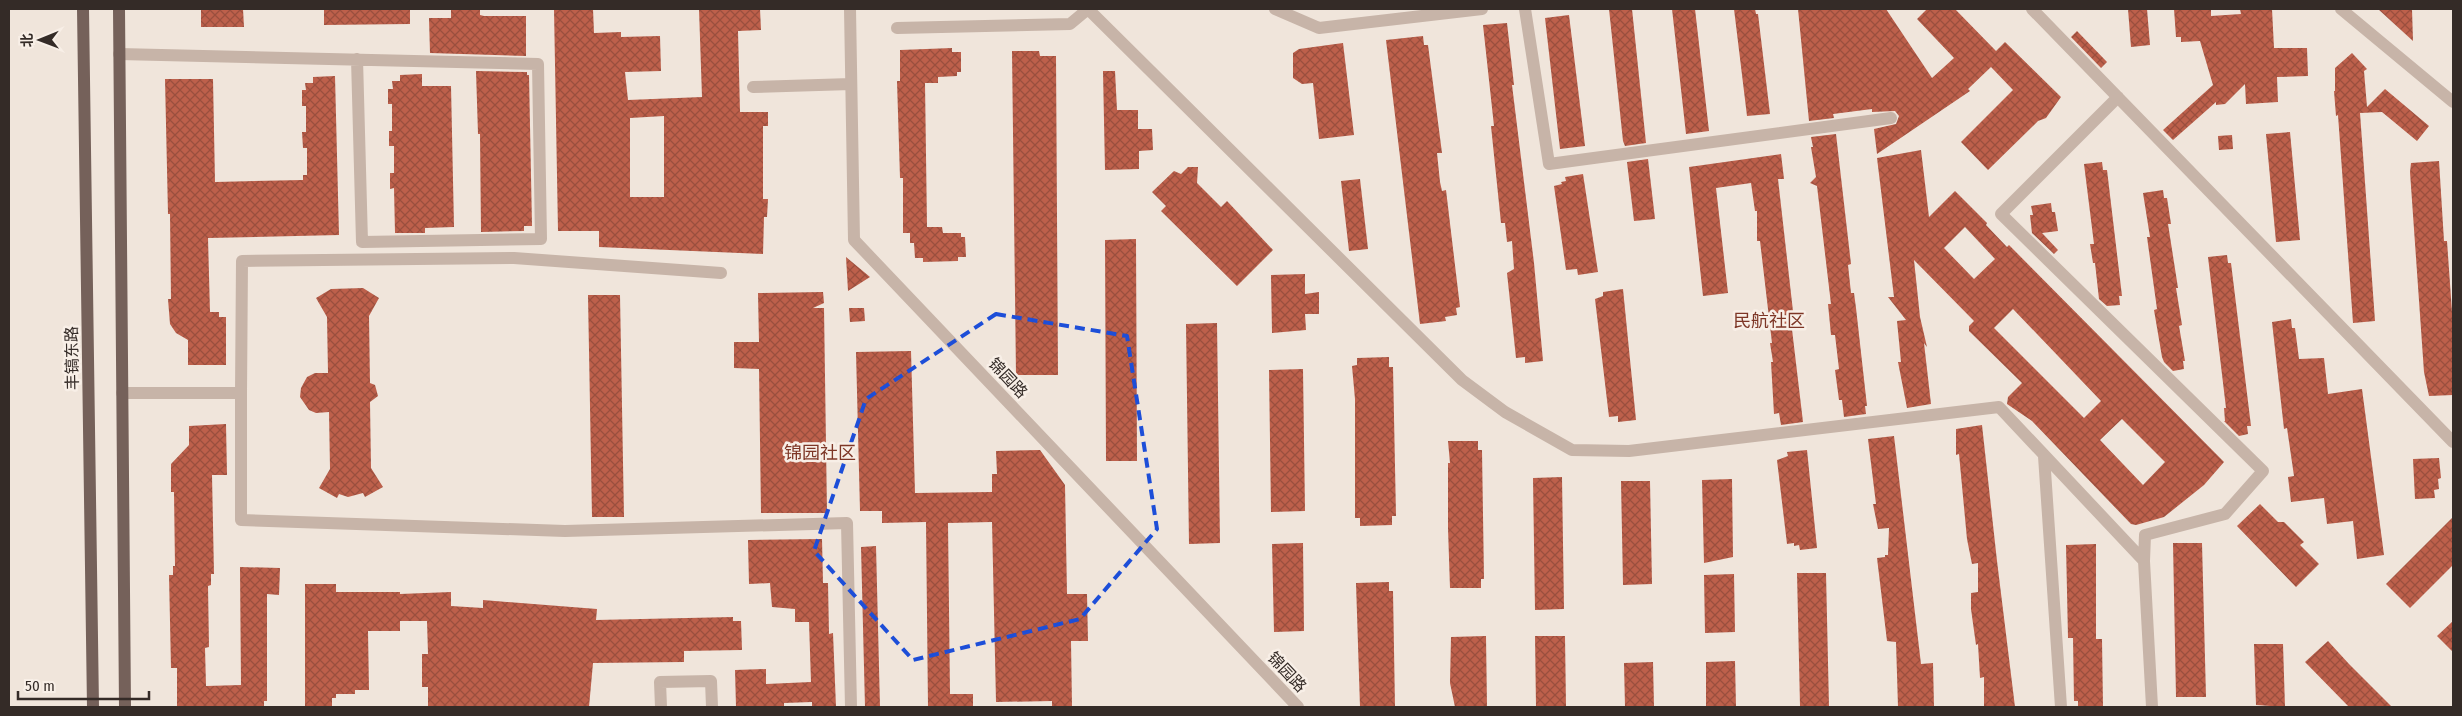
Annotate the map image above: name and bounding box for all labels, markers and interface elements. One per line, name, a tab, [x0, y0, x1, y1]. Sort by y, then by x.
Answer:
north arrow	[15, 15, 65, 65]
text: 北	[19, 33, 36, 47]
district label: 民航社区	[1733, 310, 1805, 332]
street label: 丰镐东路	[62, 326, 82, 390]
street label: 锦园路	[985, 354, 1031, 402]
district label: 锦园社区	[784, 442, 856, 464]
street label: 锦园路	[1264, 648, 1310, 696]
scale bar	[18, 668, 149, 700]
text: 50 m	[25, 677, 55, 695]

